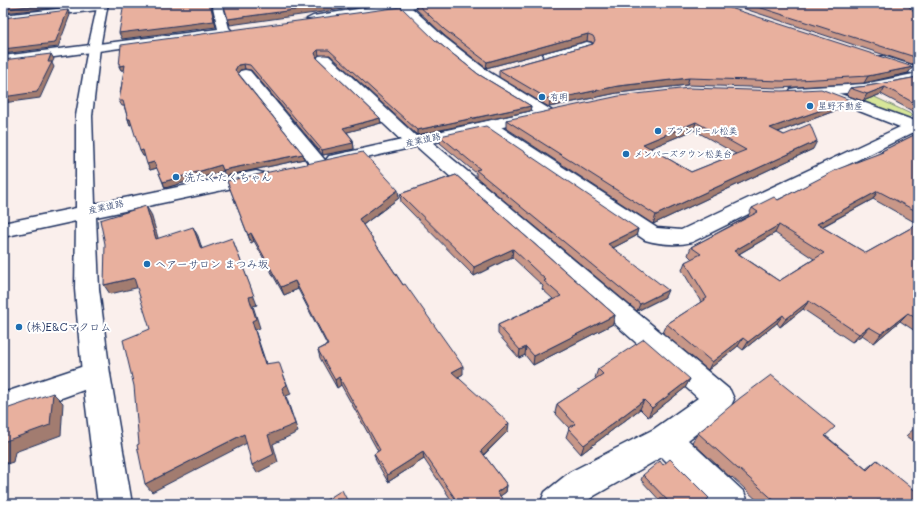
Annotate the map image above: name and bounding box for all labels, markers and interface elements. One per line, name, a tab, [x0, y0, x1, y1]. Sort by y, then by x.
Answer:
place label: 有明	[550, 91, 568, 102]
marker: 有明	[537, 92, 547, 102]
place label: 星野不動産	[818, 100, 863, 111]
marker: 星野不動産	[805, 101, 815, 111]
place label: プランドール松美	[666, 125, 737, 136]
marker: プランドール松美	[653, 126, 663, 136]
street label: 産業道路	[404, 130, 442, 149]
place label: メンバーズタウン松美台	[634, 148, 732, 159]
marker: メンバーズタウン松美台	[621, 149, 631, 159]
place label: 洗たくたくちゃん	[184, 169, 272, 184]
marker: 洗たくたくちゃん	[171, 172, 181, 182]
street label: 産業道路	[87, 197, 125, 216]
place label: ヘアーサロン まつみ坂	[155, 256, 269, 271]
marker: ヘアーサロン まつみ坂	[142, 259, 152, 269]
place label: (株)E&Cマクロム	[27, 319, 111, 334]
marker: (株)E&Cマクロム	[14, 322, 24, 332]

